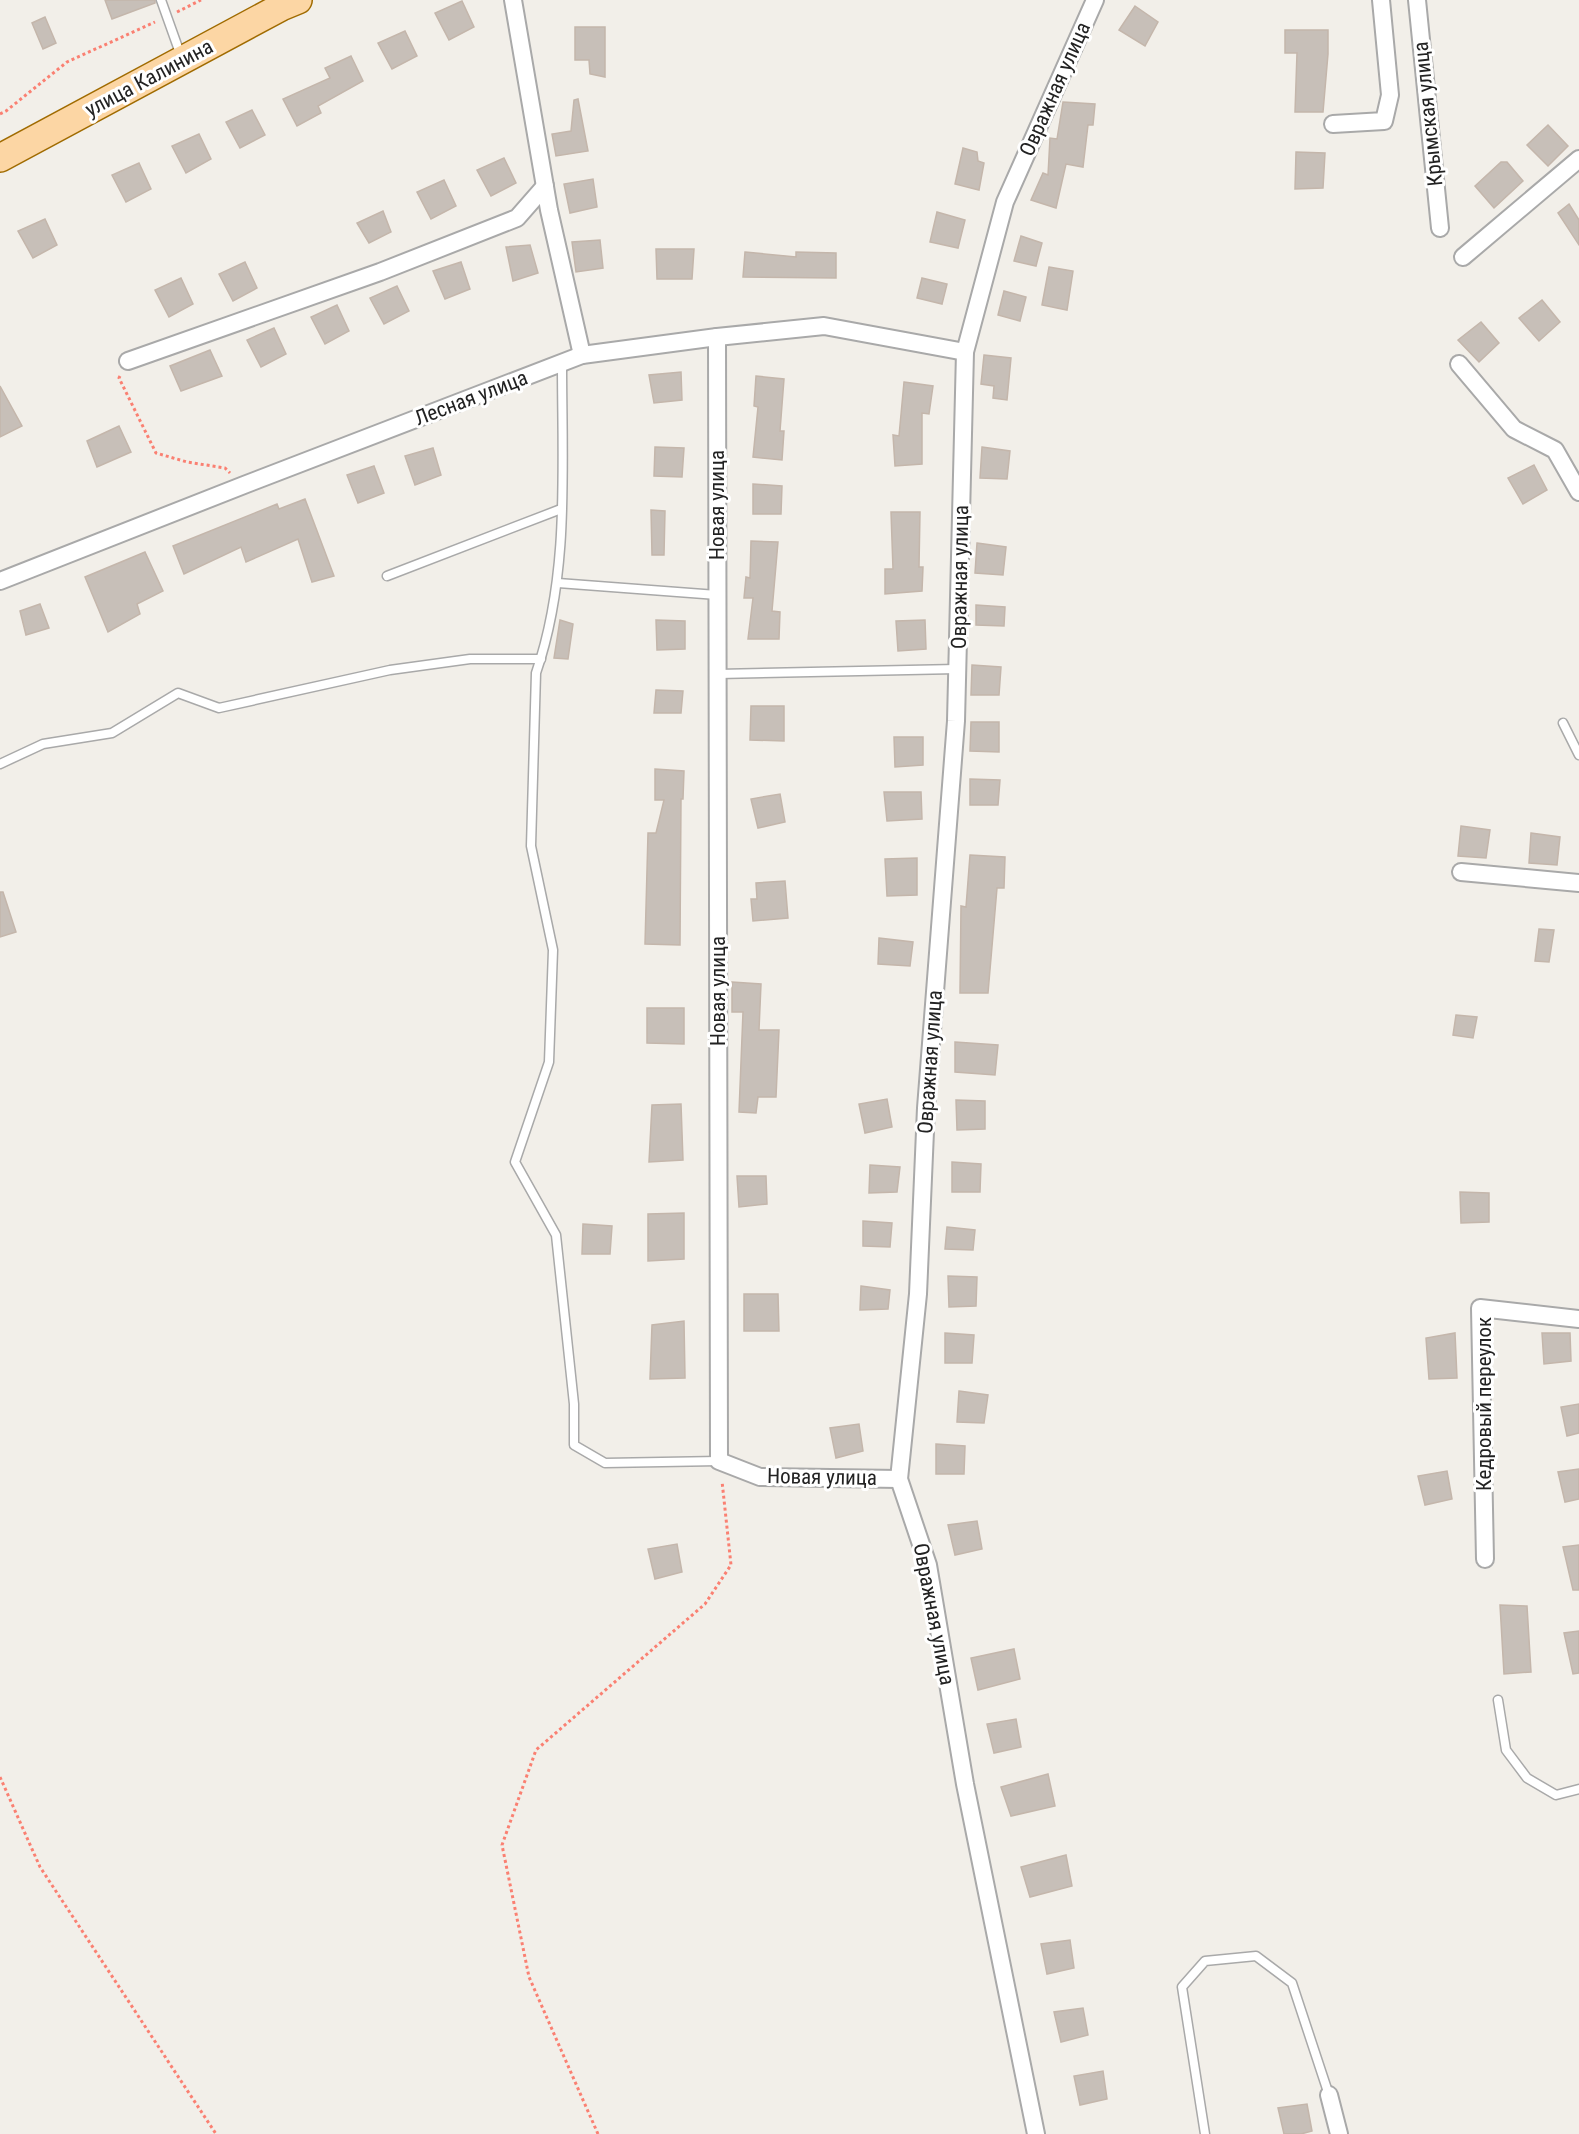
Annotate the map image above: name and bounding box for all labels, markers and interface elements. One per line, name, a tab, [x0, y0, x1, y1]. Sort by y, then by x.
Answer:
street label: Овражная улица	[1015, 18, 1095, 160]
street label: улица Калинина	[81, 34, 217, 122]
street label: Крымская улица	[1408, 40, 1448, 188]
street label: Лесная улица	[411, 365, 531, 431]
street label: Новая улица	[705, 450, 729, 560]
street label: Овражная улица	[947, 505, 973, 649]
street label: Новая улица	[706, 936, 730, 1046]
street label: Овражная улица	[913, 989, 947, 1135]
street label: Кедровый переулок	[1472, 1317, 1496, 1491]
street label: Новая улица	[767, 1464, 877, 1490]
street label: Овражная улица	[908, 1541, 960, 1687]

